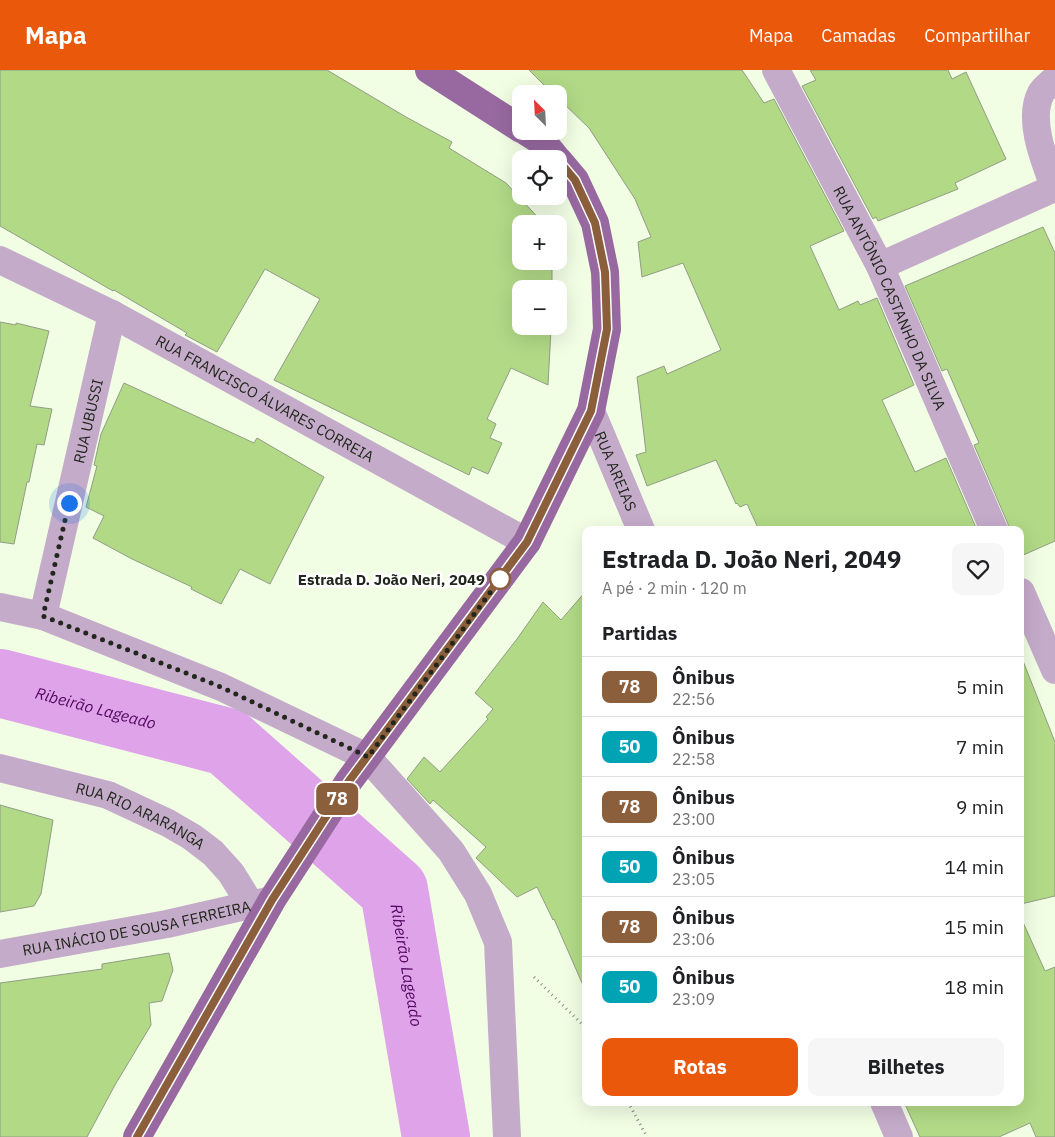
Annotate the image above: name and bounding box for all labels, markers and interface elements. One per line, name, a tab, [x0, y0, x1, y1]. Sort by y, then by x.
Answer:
text: Mapa	[25, 19, 87, 51]
text: Mapa	[749, 24, 793, 47]
text: Camadas	[821, 24, 896, 47]
text: Compartilhar	[924, 24, 1030, 47]
north arrow	[512, 85, 568, 140]
map controls	[512, 85, 567, 335]
button: locate	[512, 150, 567, 205]
street label: RUA ANTÔNIO CASTANHO DA SILVA	[830, 183, 951, 413]
button: +	[512, 215, 567, 270]
button: −	[512, 280, 567, 335]
street label: RUA FRANCISCO ÁLVARES CORREIA	[152, 330, 378, 466]
street label: RUA UBUSSI	[69, 377, 106, 465]
street label: RUA AREIAS	[591, 428, 641, 514]
your location	[57, 491, 82, 516]
text: Estrada D. João Neri, 2049	[602, 543, 901, 575]
button: heart	[952, 543, 1004, 595]
marker: Estrada D. João Neri, 2049	[489, 568, 511, 590]
place label: Estrada D. João Neri, 2049	[298, 570, 485, 589]
text: A pé · 2 min · 120 m	[602, 578, 747, 598]
text: Partidas	[602, 621, 677, 645]
text: Ônibus	[672, 665, 735, 689]
text: 78	[619, 675, 640, 698]
text: 5 min	[956, 675, 1004, 699]
water label: Ribeirão Lageado	[33, 683, 159, 733]
text: 22:56	[672, 689, 715, 709]
text: Ônibus	[672, 725, 735, 749]
text: 50	[619, 735, 640, 758]
text: 7 min	[956, 735, 1004, 759]
text: 22:58	[672, 749, 715, 769]
street label: RUA RIO ARARANGA	[74, 778, 209, 853]
line badge: 78	[314, 783, 360, 815]
text: Ônibus	[672, 785, 735, 809]
text: 78	[326, 787, 348, 810]
text: 78	[619, 795, 640, 818]
text: 9 min	[956, 795, 1004, 819]
text: 23:00	[672, 809, 715, 829]
text: Ônibus	[672, 845, 735, 869]
text: 50	[619, 855, 640, 878]
text: 14 min	[945, 855, 1004, 879]
text: 23:05	[672, 869, 715, 889]
street label: RUA INÁCIO DE SOUSA FERREIRA	[21, 896, 253, 959]
water label: Ribeirão Lageado	[387, 902, 427, 1028]
text: Ônibus	[672, 905, 735, 929]
text: 78	[619, 915, 640, 938]
text: 15 min	[945, 915, 1004, 939]
text: 23:06	[672, 929, 715, 949]
text: Ônibus	[672, 965, 735, 989]
text: 50	[619, 975, 640, 998]
text: 18 min	[945, 975, 1004, 999]
text: 23:09	[672, 989, 715, 1009]
button: Rotas	[602, 1038, 798, 1096]
button: Bilhetes	[808, 1038, 1004, 1096]

